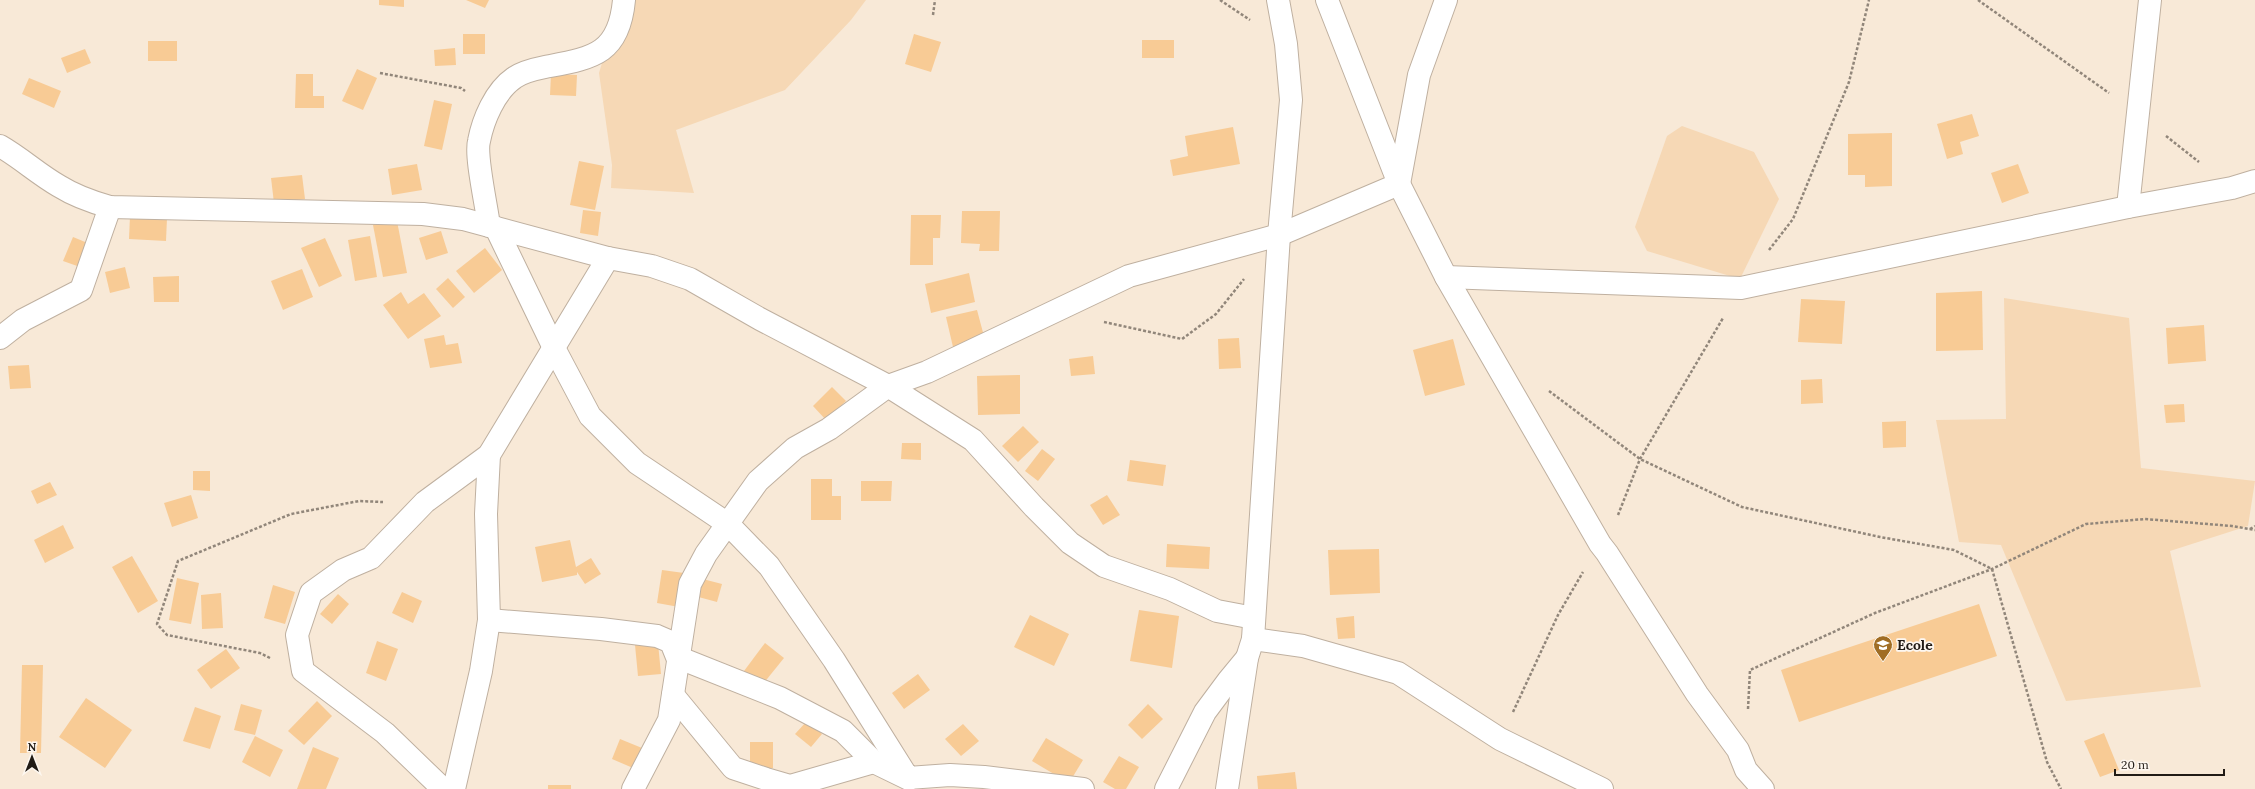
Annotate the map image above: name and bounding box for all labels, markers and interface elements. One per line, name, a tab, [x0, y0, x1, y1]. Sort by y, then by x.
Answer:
school or university icon: Ecole	[1872, 634, 1894, 662]
place label: Ecole	[1897, 636, 1933, 654]
north arrow	[12, 737, 52, 777]
text: N	[28, 740, 37, 754]
scale bar	[2115, 751, 2224, 777]
text: 20 m	[2121, 757, 2149, 772]

